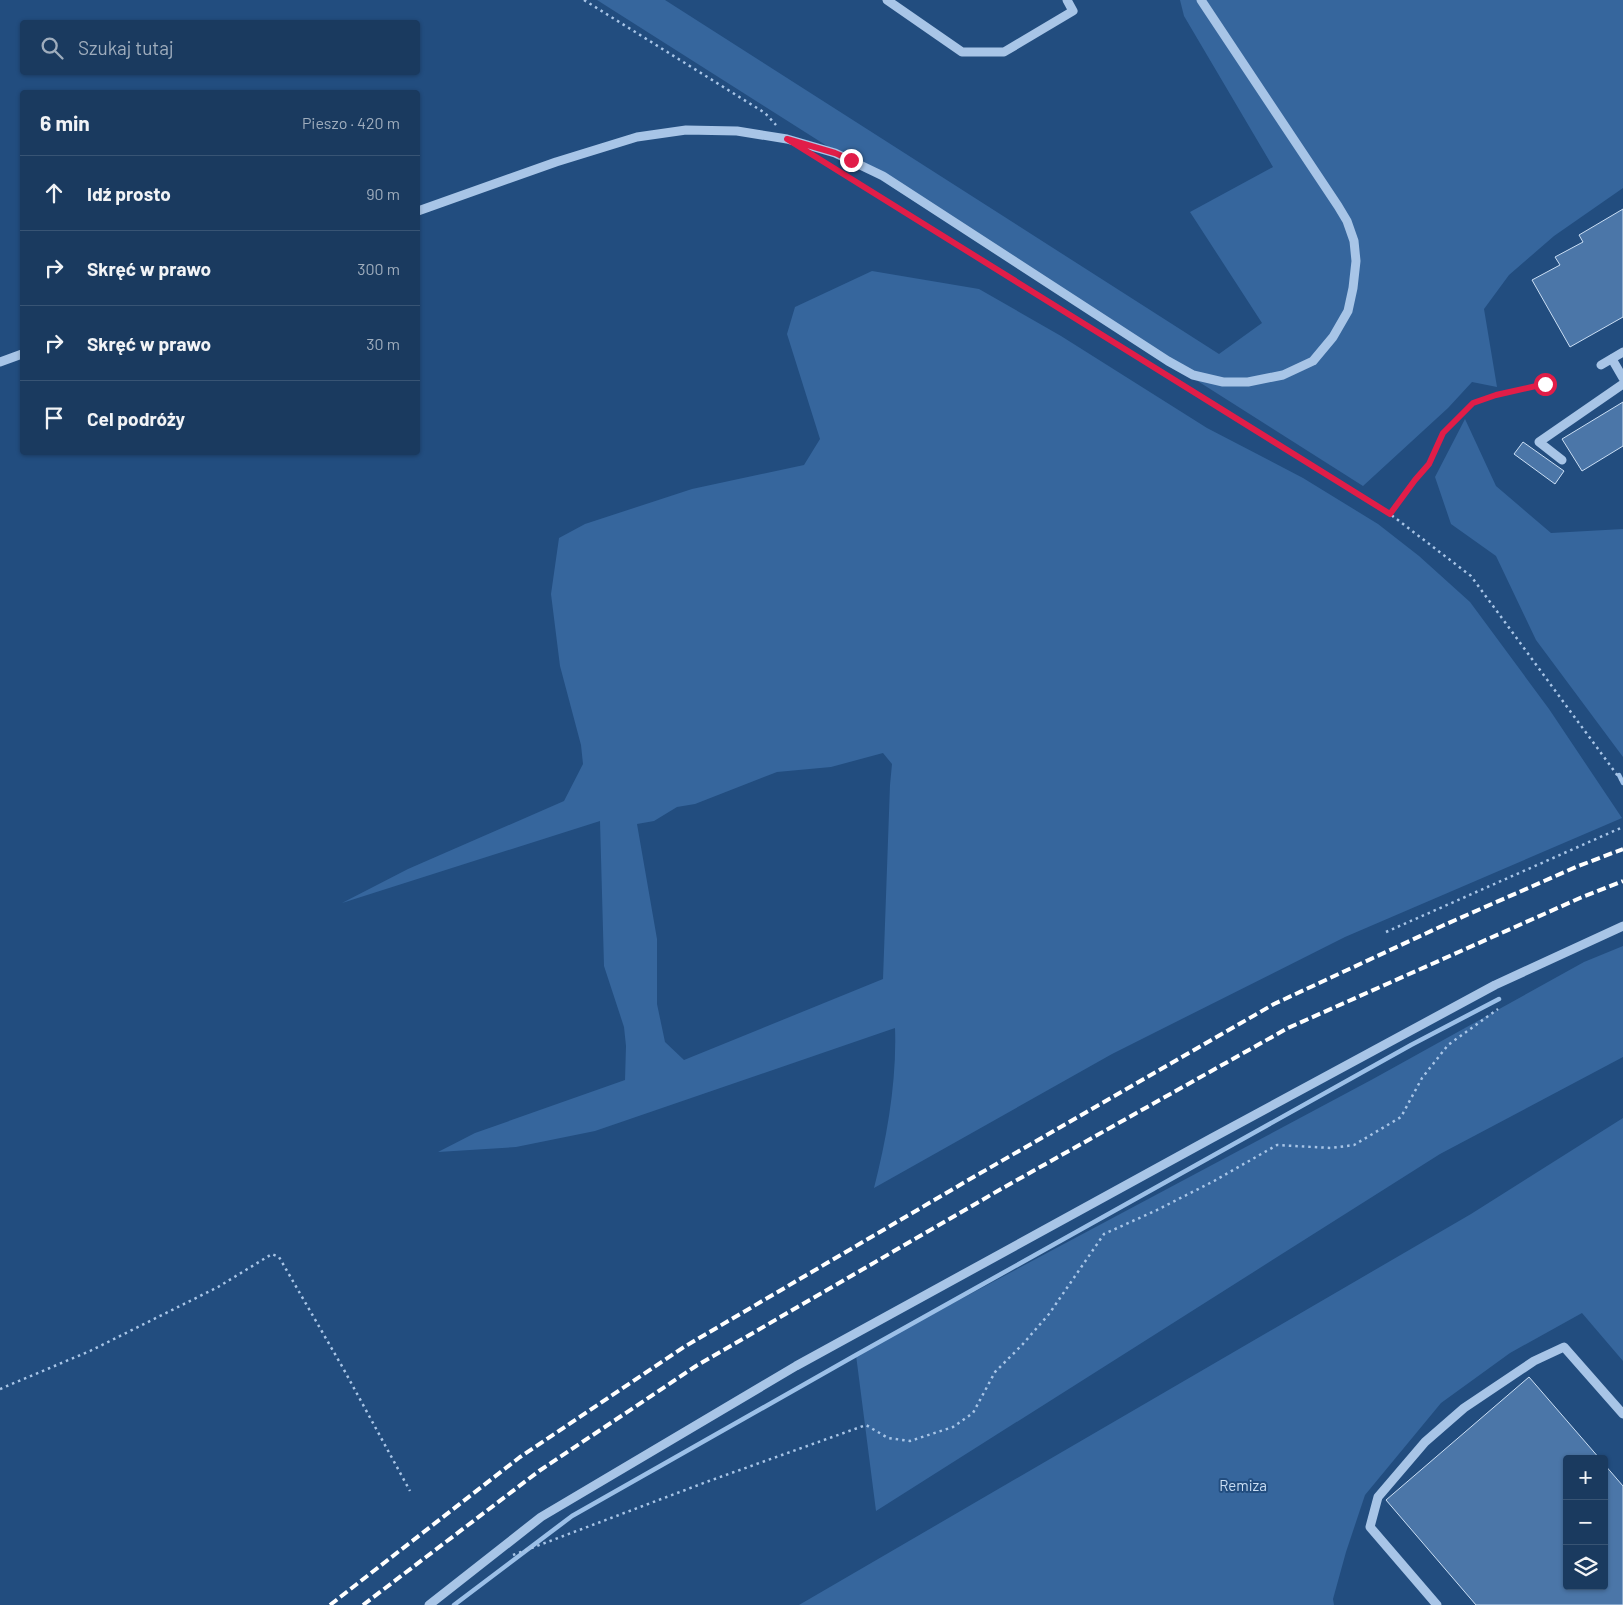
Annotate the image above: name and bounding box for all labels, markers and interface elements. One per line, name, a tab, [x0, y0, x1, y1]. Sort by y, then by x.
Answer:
search box	[20, 20, 420, 75]
icon: search	[38, 34, 66, 62]
text: Szukaj tutaj	[78, 36, 174, 59]
text: 6 min	[40, 110, 90, 135]
text: Pieszo · 420 m	[302, 113, 400, 132]
route end	[840, 149, 863, 172]
icon: ahead	[40, 179, 68, 207]
text: Idź prosto	[87, 182, 171, 205]
text: 90 m	[366, 184, 400, 203]
icon: right	[40, 254, 68, 282]
text: Skręć w prawo	[87, 257, 211, 280]
text: 300 m	[357, 259, 400, 278]
icon: right	[40, 329, 68, 357]
text: Skręć w prawo	[87, 332, 211, 355]
text: 30 m	[366, 334, 400, 353]
route start	[1534, 373, 1557, 396]
icon: arrive	[40, 404, 68, 432]
text: Cel podróży	[87, 407, 185, 430]
map controls	[1563, 1455, 1608, 1590]
button: +	[1563, 1455, 1608, 1500]
park label: Remiza	[1219, 1476, 1267, 1494]
button: −	[1563, 1500, 1608, 1545]
button: layers	[1563, 1545, 1608, 1590]

